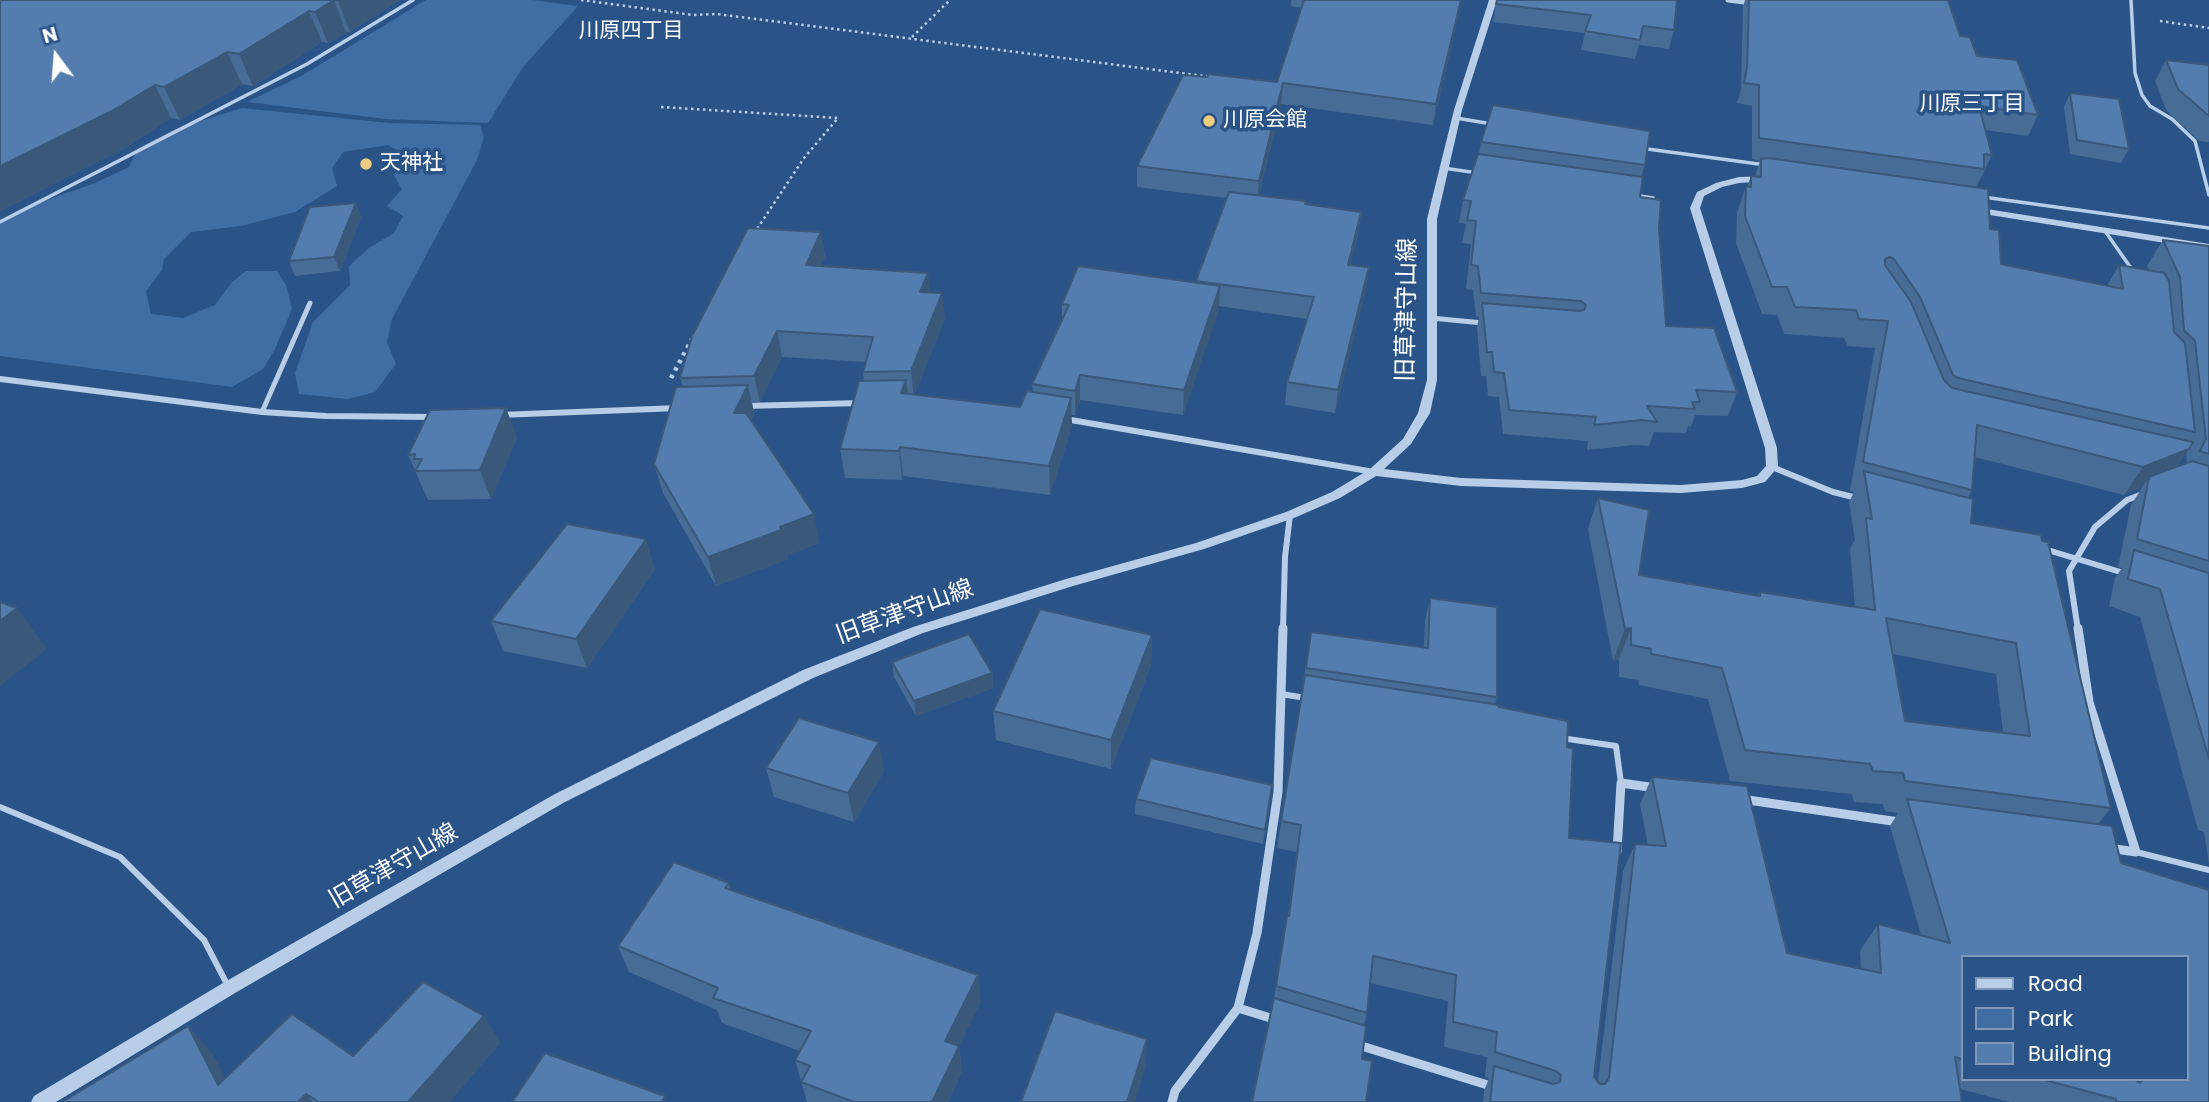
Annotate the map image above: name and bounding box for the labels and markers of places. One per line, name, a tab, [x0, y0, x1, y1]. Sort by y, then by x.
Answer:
place label: 川原会館	[1223, 108, 1307, 134]
marker: 川原会館	[1201, 113, 1217, 129]
place label: 天神社	[380, 151, 443, 177]
marker: 天神社	[358, 156, 374, 172]

